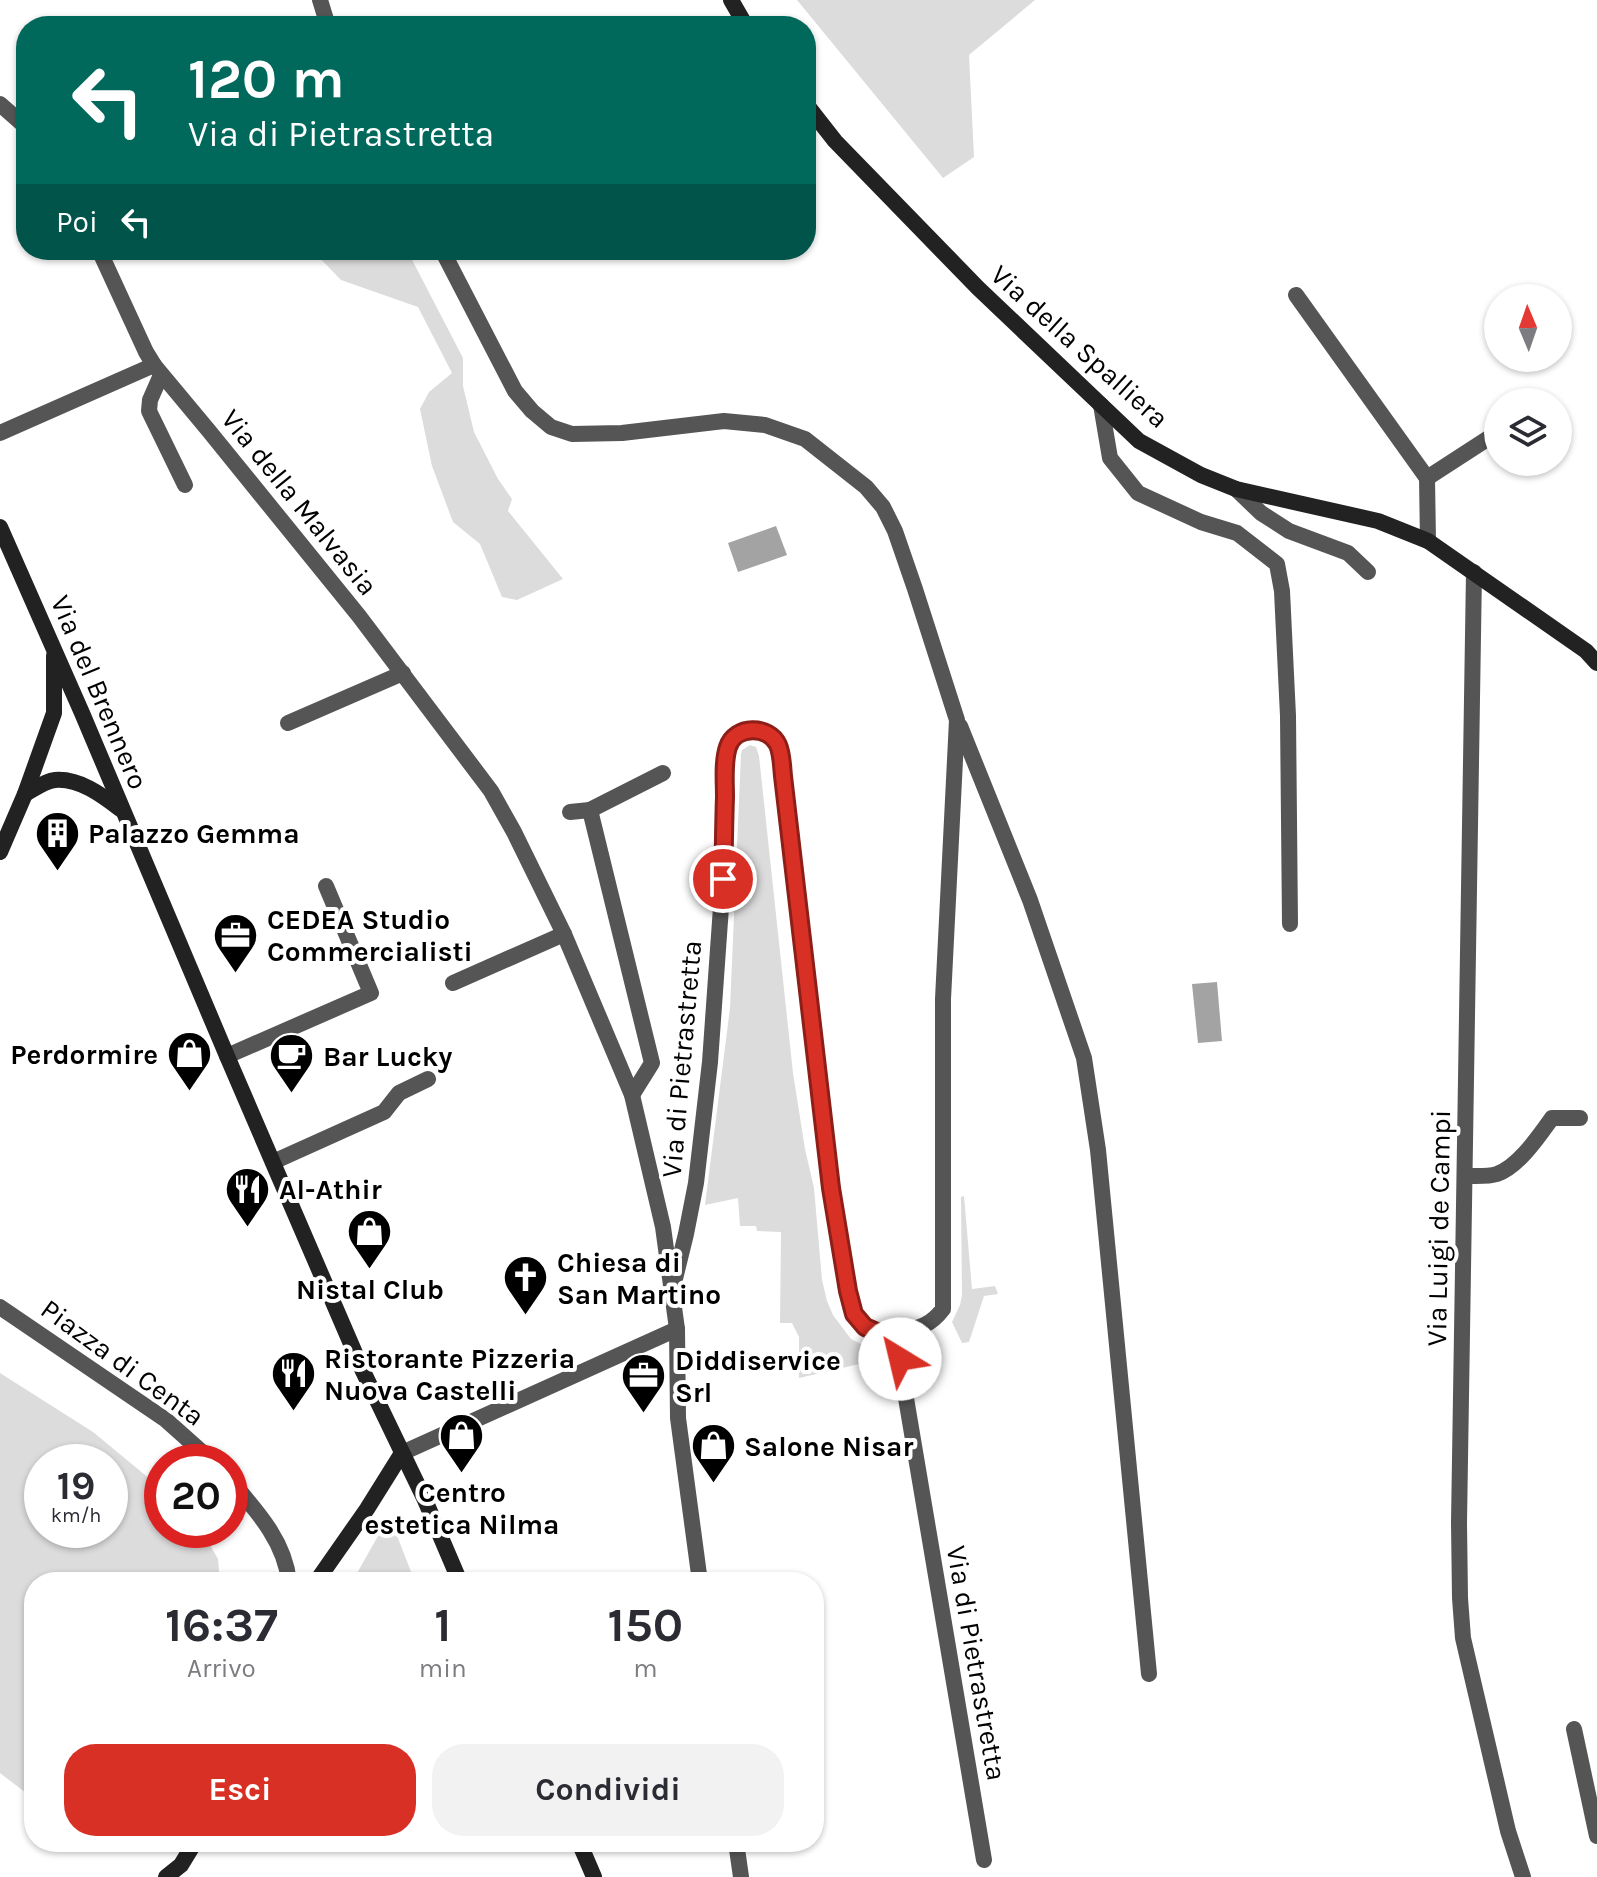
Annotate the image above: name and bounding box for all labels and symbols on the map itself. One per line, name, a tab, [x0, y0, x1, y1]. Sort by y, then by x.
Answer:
street label: Via della Spalliera	[984, 258, 1175, 435]
north arrow	[1484, 284, 1572, 372]
street label: Via della Malvasia	[214, 403, 385, 602]
street label: Via del Brennero	[44, 590, 155, 794]
building icon: Palazzo Gemma	[33, 809, 81, 872]
place label: Palazzo Gemma	[88, 817, 300, 850]
pin	[689, 845, 757, 913]
place label: CEDEA Studio Commercialisti	[267, 903, 473, 968]
office icon: CEDEA Studio Commercialisti	[212, 911, 260, 974]
street label: Via di Pietrastretta	[655, 939, 708, 1179]
shop icon: Perdormire	[165, 1030, 213, 1093]
cafe icon: Bar Lucky	[268, 1032, 316, 1095]
place label: Perdormire	[10, 1038, 158, 1071]
place label: Bar Lucky	[323, 1040, 452, 1073]
street label: Via Luigi de Campi	[1420, 1110, 1457, 1347]
restaurant icon: Al-Athir	[224, 1165, 272, 1228]
place label: Al-Athir	[279, 1173, 382, 1206]
shop icon: Nistal Club	[346, 1208, 394, 1271]
place label: Chiesa di San Martino	[557, 1246, 721, 1311]
church icon: Chiesa di San Martino	[502, 1254, 550, 1317]
place label: Nistal Club	[296, 1273, 444, 1306]
street label: Piazza di Centa	[35, 1292, 211, 1433]
position arrow	[858, 1317, 942, 1401]
place label: Ristorante Pizzeria Nuova Castelli	[324, 1342, 575, 1407]
place label: Diddiservice Srl	[675, 1344, 841, 1409]
restaurant icon: Ristorante Pizzeria Nuova Castelli	[269, 1350, 317, 1413]
office icon: Diddiservice Srl	[620, 1352, 668, 1415]
shop icon: Centro estetica Nilma	[438, 1411, 486, 1474]
shop icon: Salone Nisar	[689, 1422, 737, 1485]
place label: Salone Nisar	[744, 1430, 913, 1463]
speed limit sign: 20	[144, 1444, 248, 1548]
place label: Centro estetica Nilma	[365, 1476, 559, 1541]
street label: Via di Pietrastretta	[940, 1543, 1013, 1783]

